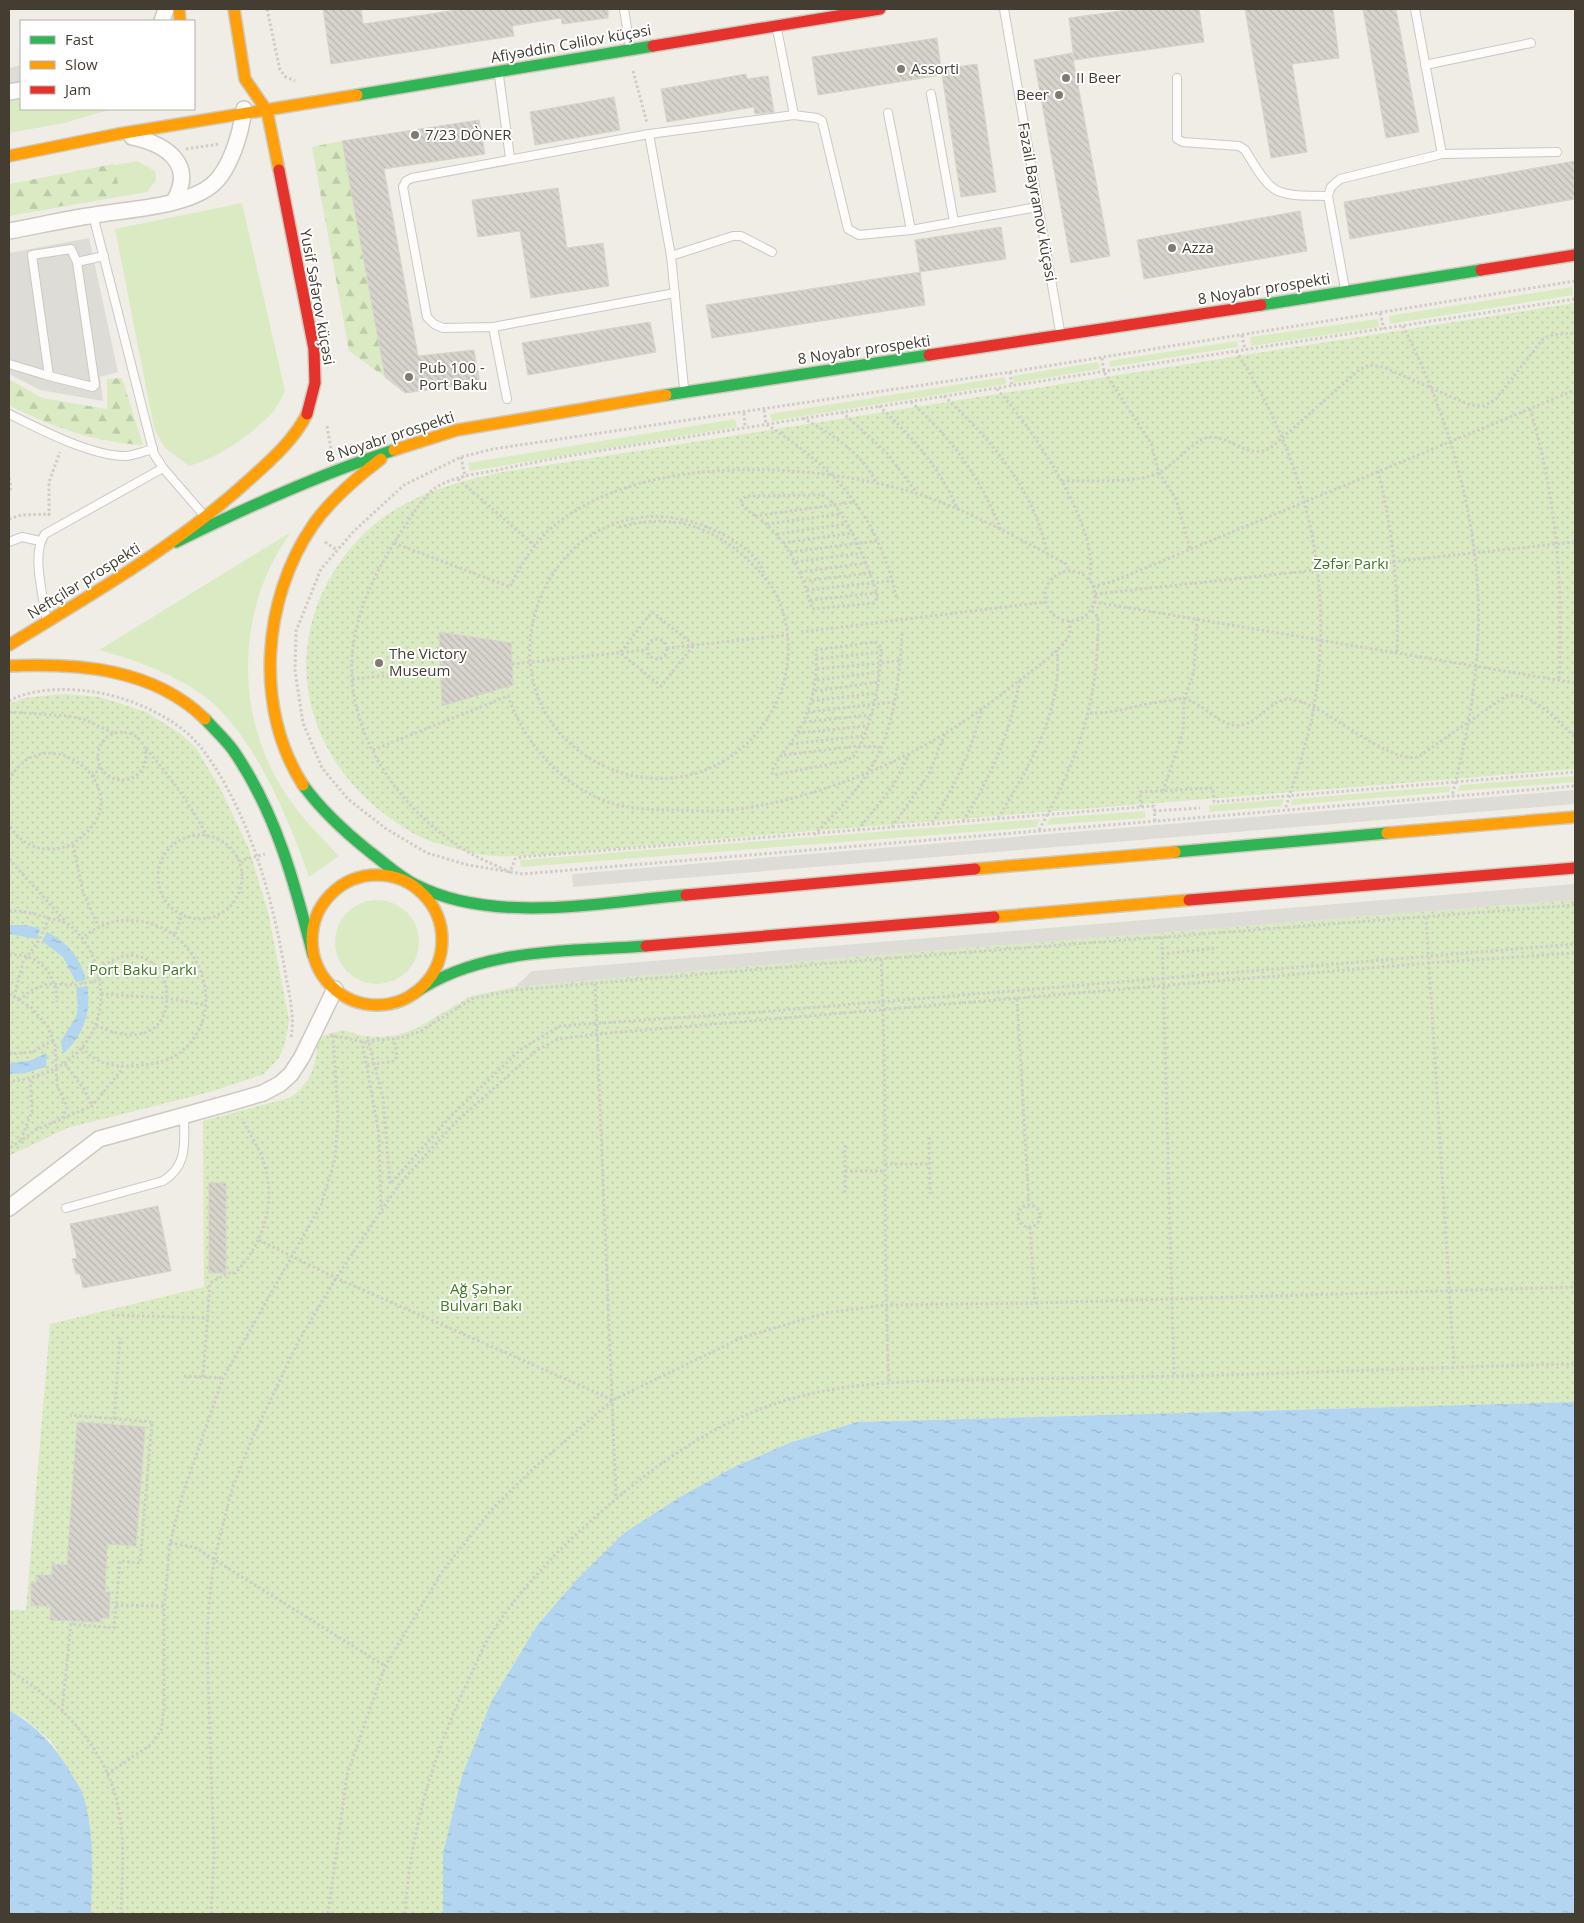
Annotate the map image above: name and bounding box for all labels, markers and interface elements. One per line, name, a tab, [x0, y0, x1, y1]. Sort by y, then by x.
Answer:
street label: Afiyəddin Cəlilov küçəsi	[489, 19, 653, 67]
legend	[20, 20, 195, 110]
text: Fast	[65, 29, 94, 49]
text: Slow	[65, 54, 98, 74]
place label: Assorti	[911, 58, 959, 78]
marker: Assorti	[895, 63, 907, 75]
place label: II Beer	[1076, 67, 1121, 87]
marker: II Beer	[1060, 72, 1072, 84]
text: Jam	[63, 79, 91, 99]
place label: Beer	[1016, 84, 1049, 104]
marker: Beer	[1053, 89, 1065, 101]
street label: Fəzail Bayramov küçəsi	[1014, 121, 1062, 283]
place label: 7/23 DÒNER	[425, 124, 512, 144]
marker: 7/23 DÒNER	[409, 129, 421, 141]
street label: Yusif Səfərov küçəsi	[296, 227, 340, 366]
place label: Azza	[1182, 237, 1214, 257]
marker: Azza	[1166, 242, 1178, 254]
street label: 8 Noyabr prospekti	[1196, 268, 1332, 308]
street label: 8 Noyabr prospekti	[796, 330, 932, 368]
place label: Pub 100 - Port Baku	[419, 357, 488, 394]
marker: Pub 100 - Port Baku	[403, 371, 415, 383]
street label: 8 Noyabr prospekti	[323, 406, 456, 466]
street label: Neftçilər prospekti	[23, 537, 144, 623]
park label: Zəfər Parkı	[1313, 553, 1389, 573]
place label: The Victory Museum	[389, 643, 467, 680]
marker: The Victory Museum	[373, 657, 385, 669]
park label: Port Baku Parkı	[89, 959, 197, 979]
park label: Ağ Şəhər Bulvarı Bakı	[440, 1278, 522, 1315]

